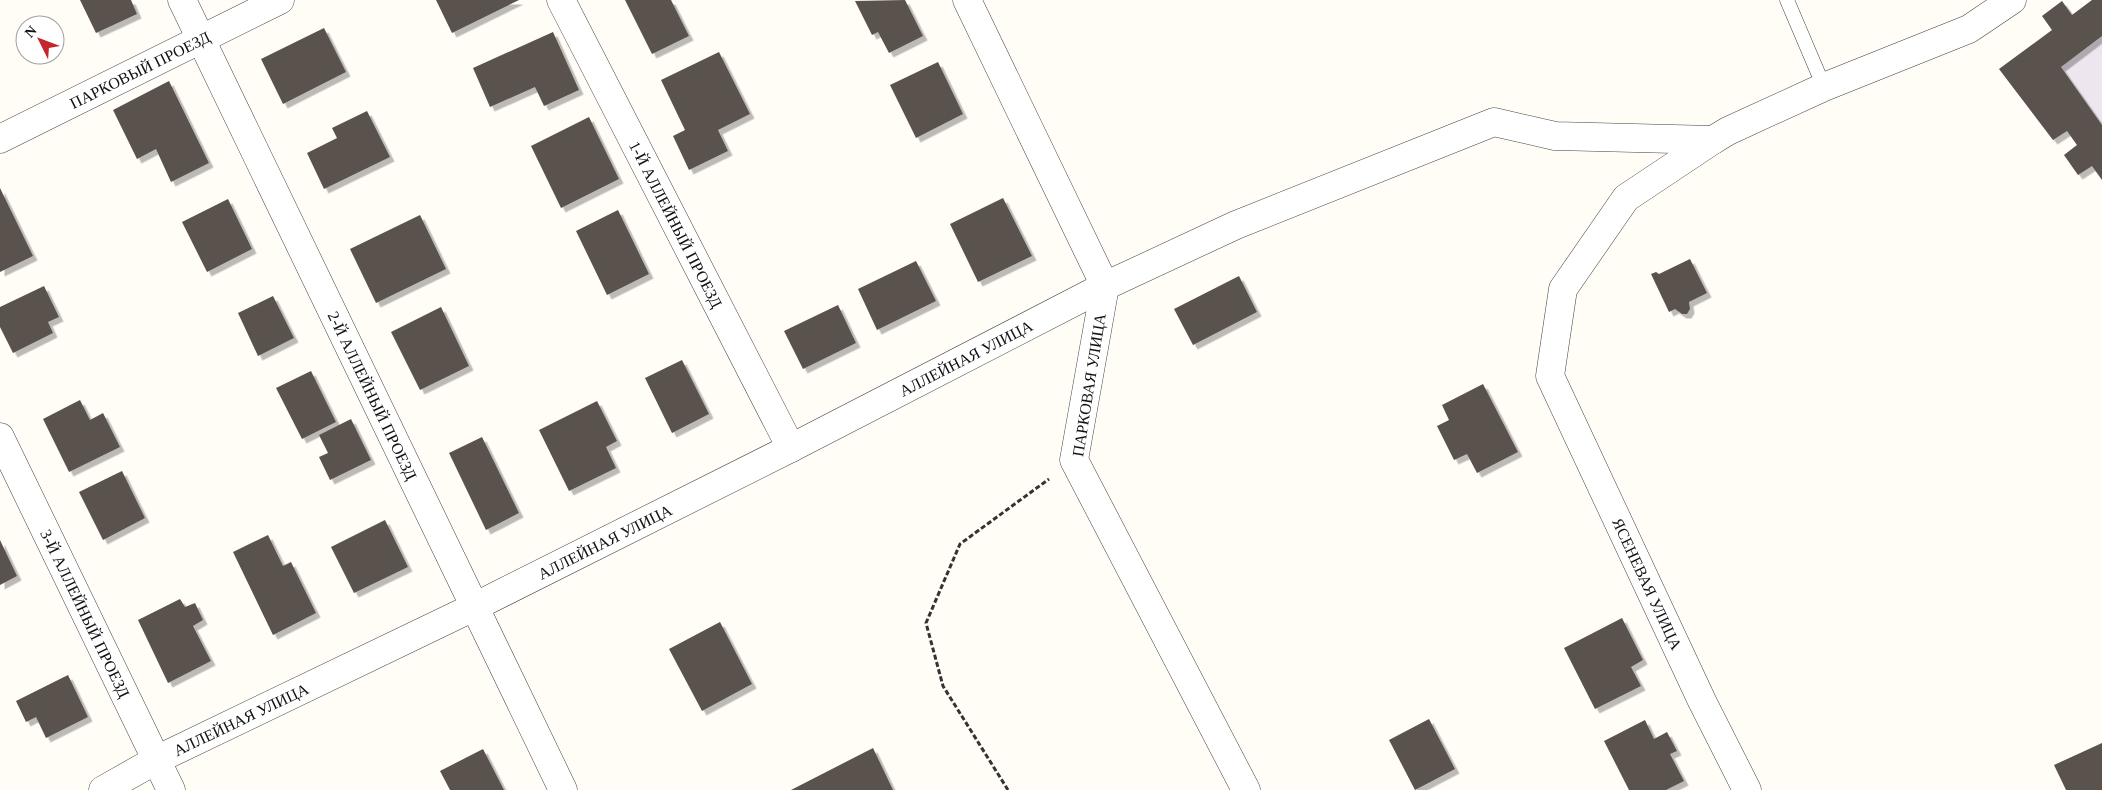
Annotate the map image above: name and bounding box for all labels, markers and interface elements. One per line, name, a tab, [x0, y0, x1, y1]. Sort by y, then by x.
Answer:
north arrow	[15, 15, 65, 65]
text: N	[22, 23, 40, 40]
street label: ПАРКОВЫЙ ПРОЕЗД	[67, 28, 213, 112]
street label: 1-Й АЛЛЕЙНЫЙ ПРОЕЗД	[626, 138, 726, 311]
street label: 2-Й АЛЛЕЙНЫЙ ПРОЕЗД	[325, 309, 421, 483]
street label: ПАРКОВАЯ УЛИЦА	[1069, 312, 1110, 458]
street label: АЛЛЕЙНАЯ УЛИЦА	[896, 316, 1036, 399]
street label: АЛЛЕЙНАЯ УЛИЦА	[535, 501, 675, 582]
street label: ЯСЕНЕВАЯ УЛИЦА	[1608, 515, 1685, 653]
street label: 3-Й АЛЛЕЙНЫЙ ПРОЕЗД	[38, 527, 133, 701]
street label: АЛЛЕЙНАЯ УЛИЦА	[171, 679, 311, 759]

